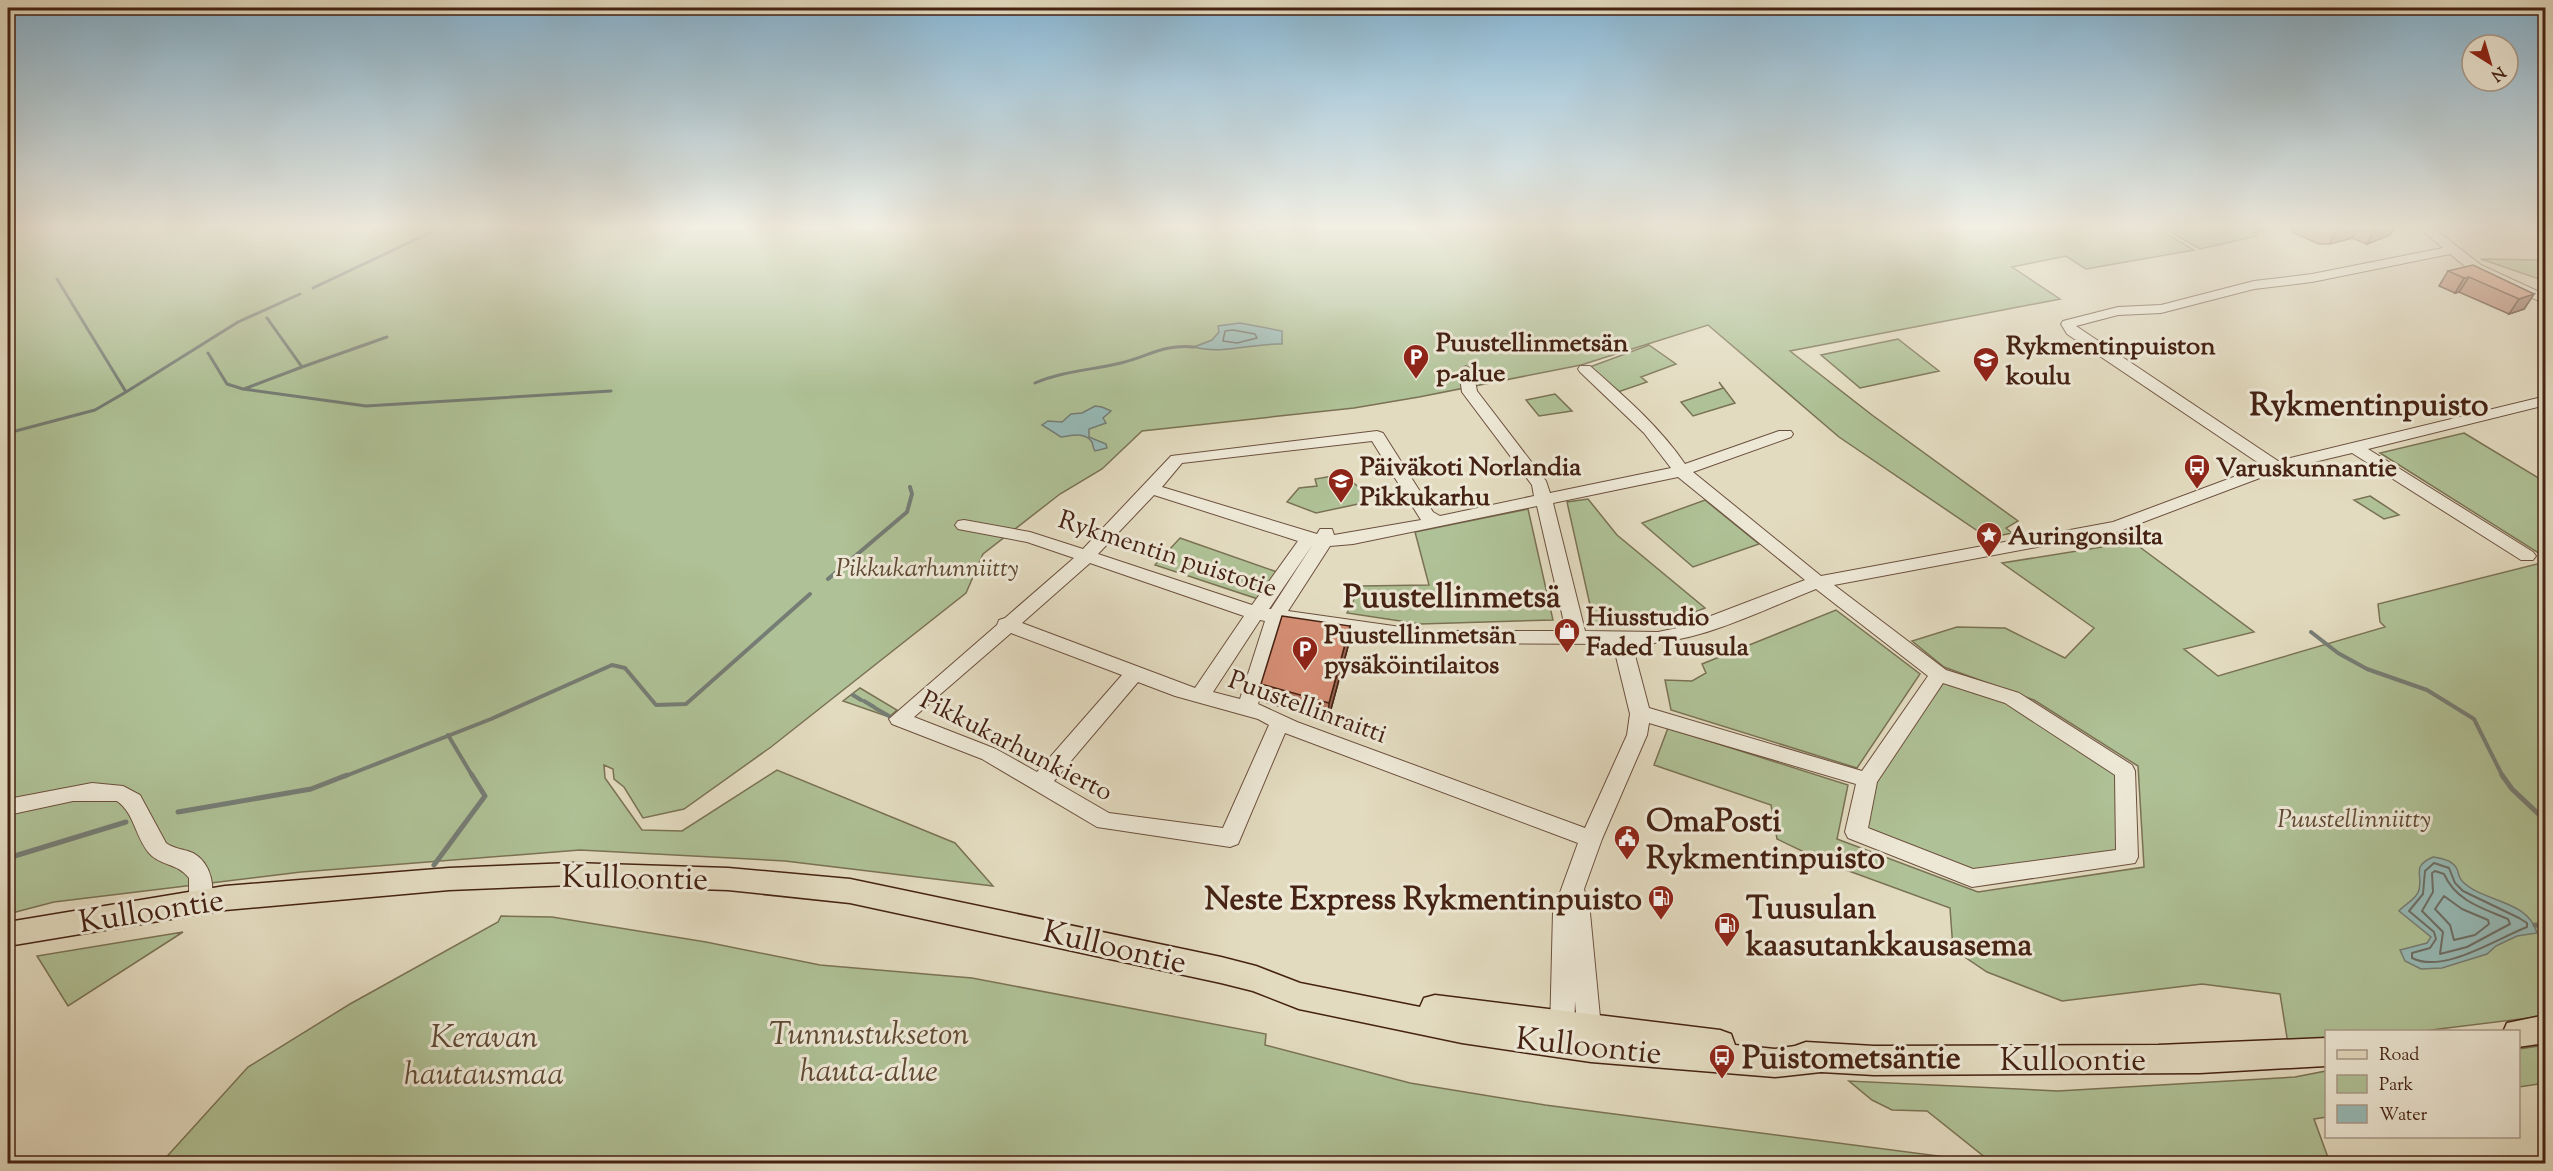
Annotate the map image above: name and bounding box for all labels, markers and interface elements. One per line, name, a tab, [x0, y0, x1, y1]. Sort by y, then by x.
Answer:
north arrow	[2460, 33, 2520, 93]
text: N	[2485, 60, 2510, 86]
place label: Puustellinmetsän p-alue	[1436, 326, 1629, 393]
place label: Rykmentinpuiston koulu	[2005, 329, 2216, 396]
parking icon: Puustellinmetsän p-alue	[1401, 342, 1431, 380]
school or university icon: Rykmentinpuiston koulu	[1971, 345, 2001, 383]
district label: Rykmentinpuisto	[2249, 384, 2489, 430]
place label: Päiväkoti Norlandia Pikkukarhu	[1360, 450, 1581, 517]
place label: Varuskunnantie	[2216, 451, 2397, 488]
bus stop icon: Varuskunnantie	[2182, 452, 2212, 490]
school or university icon: Päiväkoti Norlandia Pikkukarhu	[1326, 466, 1356, 504]
street label: Rykmentin puistotie	[1053, 503, 1281, 608]
place label: Auringonsilta	[2008, 519, 2163, 556]
place icon: Auringonsilta	[1974, 520, 2004, 558]
park label: Pikkukarhunniitty	[835, 551, 1019, 588]
district label: Puustellinmetsä	[1343, 576, 1561, 622]
place label: Hiusstudio Faded Tuusula	[1586, 600, 1749, 667]
shop icon: Hiusstudio Faded Tuusula	[1552, 616, 1582, 654]
place label: Puustellinmetsän pysäköintilaitos	[1324, 618, 1517, 685]
parking icon: Puustellinmetsän pysäköintilaitos	[1290, 634, 1320, 672]
street label: Puustellinraitti	[1223, 662, 1392, 754]
street label: Pikkukarhunkierto	[913, 683, 1119, 812]
place label: OmaPosti Rykmentinpuisto	[1646, 800, 1885, 883]
park label: Puustellinniitty	[2277, 802, 2431, 839]
public building icon: OmaPosti Rykmentinpuisto	[1612, 823, 1642, 861]
street label: Kulloontie	[561, 856, 709, 904]
place label: Neste Express Rykmentinpuisto	[1205, 878, 1642, 924]
street label: Kulloontie	[76, 879, 227, 947]
fuel station icon: Neste Express Rykmentinpuisto	[1646, 883, 1676, 921]
place label: Tuusulan kaasutankkausasema	[1745, 887, 2032, 970]
street label: Kulloontie	[1038, 910, 1191, 988]
fuel station icon: Tuusulan kaasutankkausasema	[1712, 910, 1742, 948]
park label: Tunnustukseton hauta-alue	[769, 1013, 969, 1096]
park label: Keravan hautausmaa	[404, 1016, 564, 1099]
street label: Kulloontie	[1513, 1017, 1664, 1079]
legend	[2325, 1030, 2520, 1138]
place label: Puistometsäntie	[1742, 1037, 1961, 1083]
street label: Kulloontie	[2000, 1039, 2146, 1085]
bus stop icon: Puistometsäntie	[1707, 1042, 1737, 1080]
text: Road	[2379, 1043, 2419, 1069]
text: Park	[2379, 1073, 2414, 1099]
text: Water	[2379, 1103, 2428, 1129]

